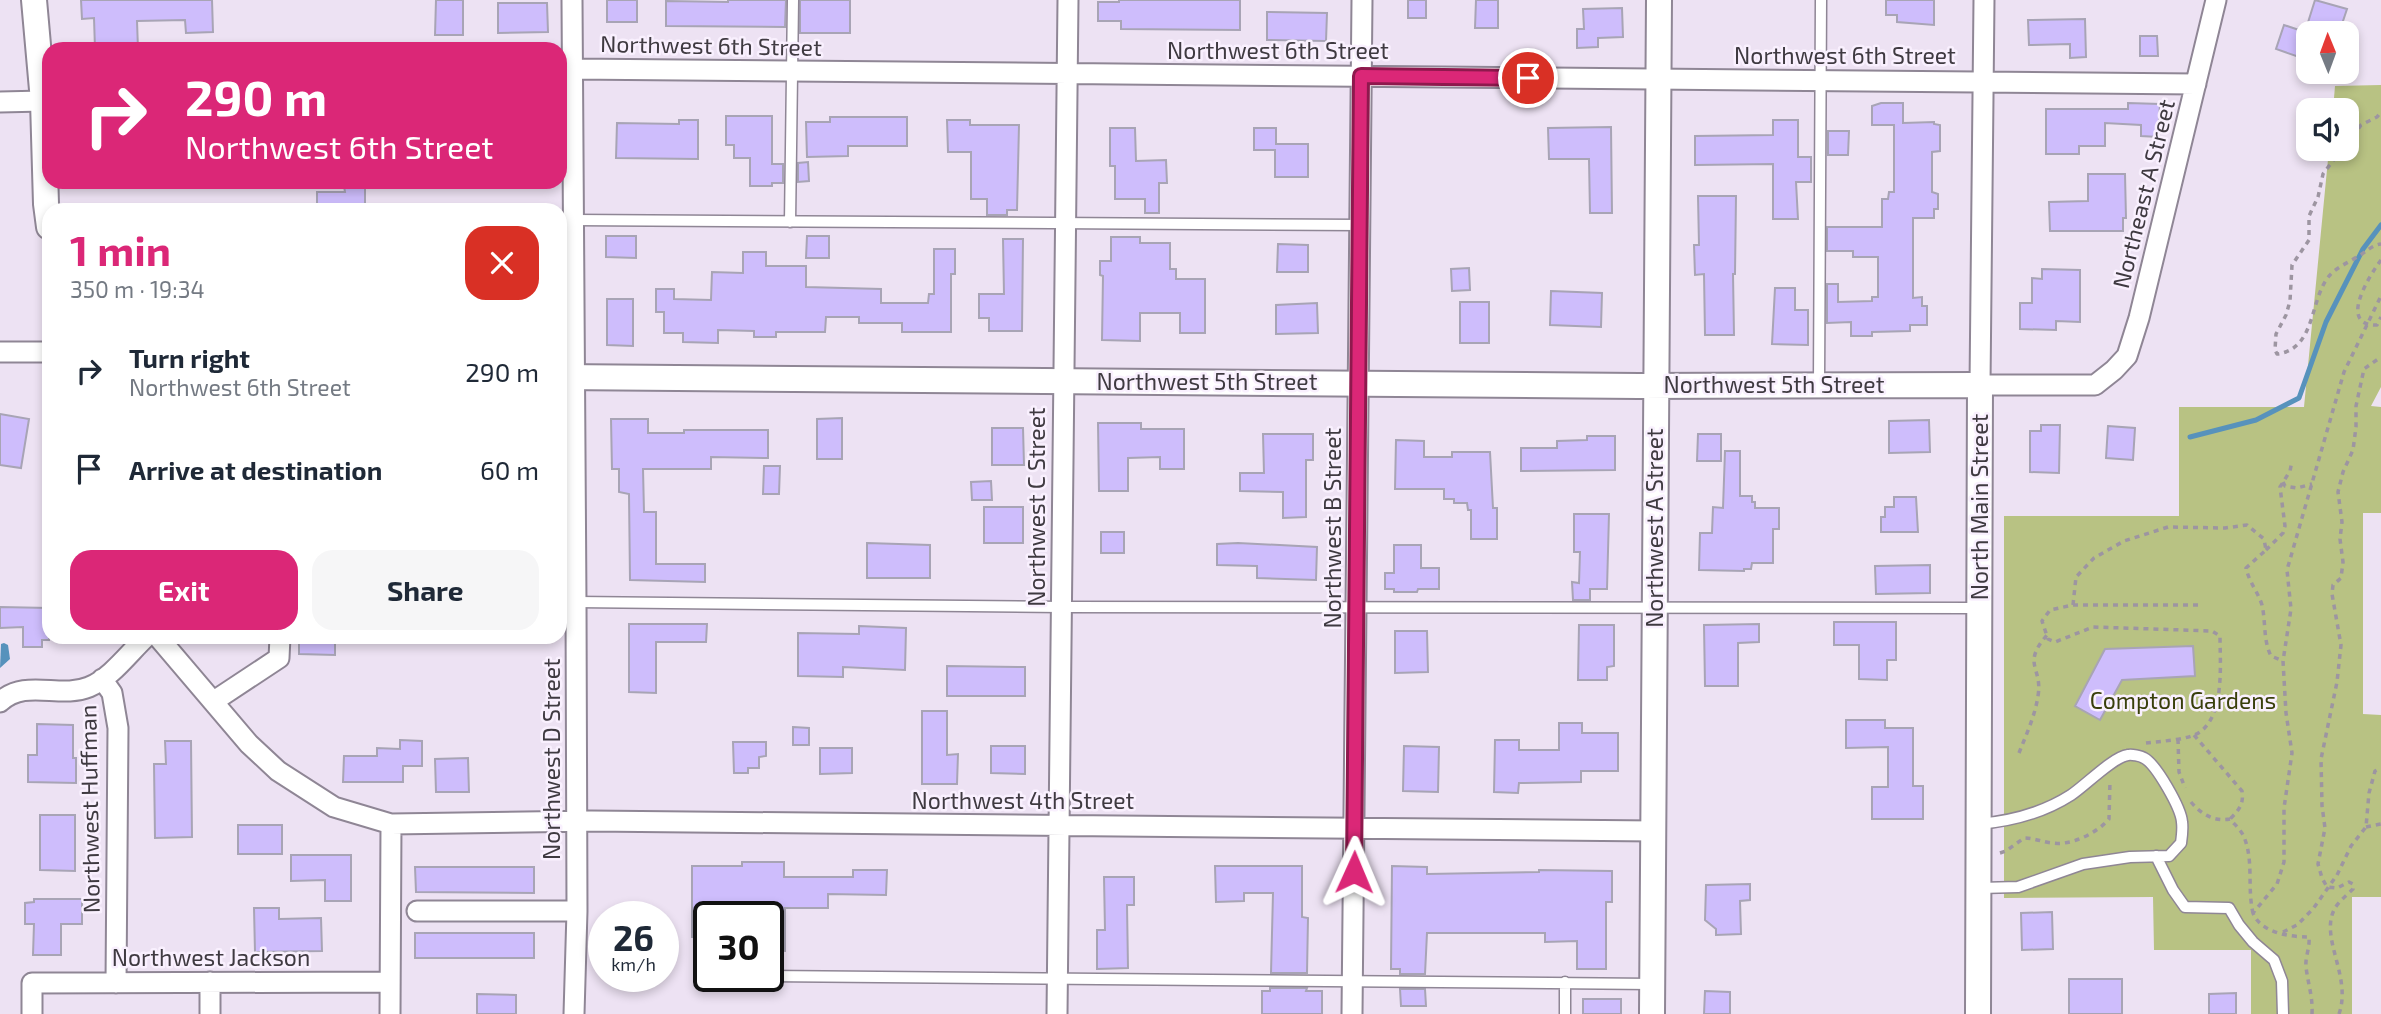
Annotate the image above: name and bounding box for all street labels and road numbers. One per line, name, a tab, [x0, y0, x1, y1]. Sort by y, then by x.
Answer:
street label: Northwest 6th Street	[600, 29, 822, 61]
street label: Northwest 6th Street	[1167, 36, 1389, 64]
street label: Northwest 6th Street	[1734, 41, 1956, 69]
street label: Northeast A Street	[2106, 96, 2180, 291]
street label: Northwest 5th Street	[1097, 367, 1318, 395]
street label: Northwest 5th Street	[1664, 370, 1885, 398]
street label: Northwest C Street	[1022, 407, 1050, 607]
street label: North Main Street	[1965, 413, 1993, 600]
street label: Northwest B Street	[1318, 427, 1346, 628]
street label: Northwest A Street	[1640, 428, 1668, 628]
street label: Northwest D Street	[537, 658, 565, 860]
street label: Northwest Huffman	[73, 705, 105, 913]
street label: Northwest 4th Street	[912, 786, 1135, 814]
street label: Northwest Jackson	[112, 943, 310, 971]

